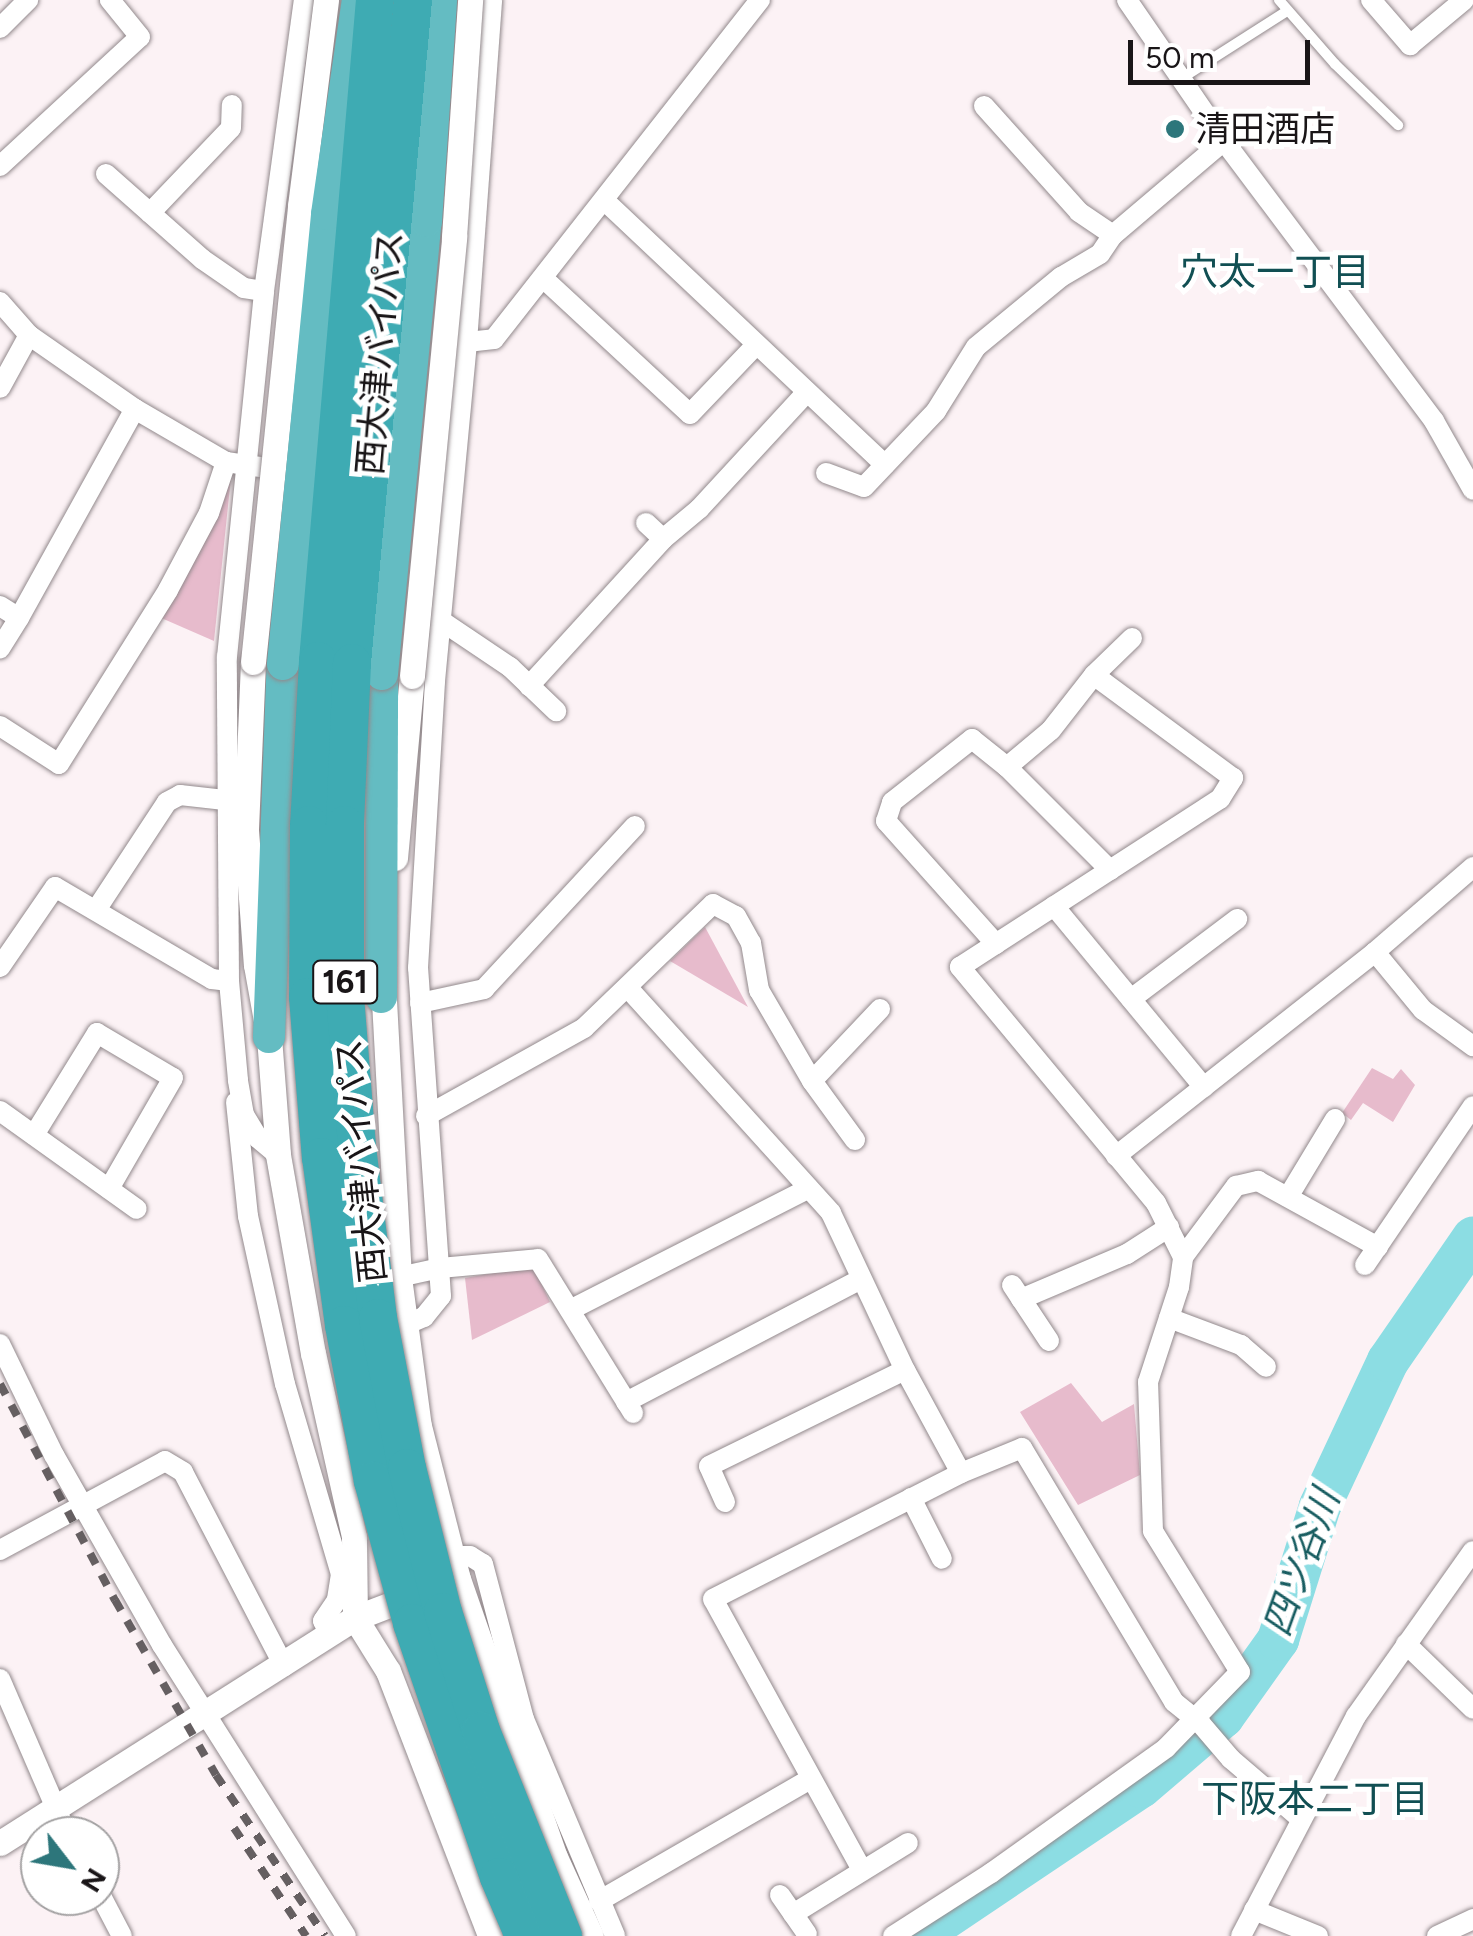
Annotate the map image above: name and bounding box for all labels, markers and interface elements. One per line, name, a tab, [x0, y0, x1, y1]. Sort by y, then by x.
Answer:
scale bar	[1133, 20, 1316, 82]
text: 50 m	[1145, 39, 1214, 76]
place label: 清田酒店	[1195, 108, 1335, 150]
marker: 清田酒店	[1164, 118, 1186, 140]
street label: 西大津バイパス	[348, 229, 412, 477]
district label: 穴太一丁目	[1180, 250, 1370, 296]
road number: 161	[310, 955, 380, 1009]
street label: 西大津バイパス	[327, 1037, 395, 1285]
water label: 四ツ谷川	[1255, 1484, 1349, 1642]
district label: 下阪本二丁目	[1201, 1777, 1429, 1823]
north arrow	[20, 1816, 120, 1916]
text: N	[74, 1862, 114, 1898]

